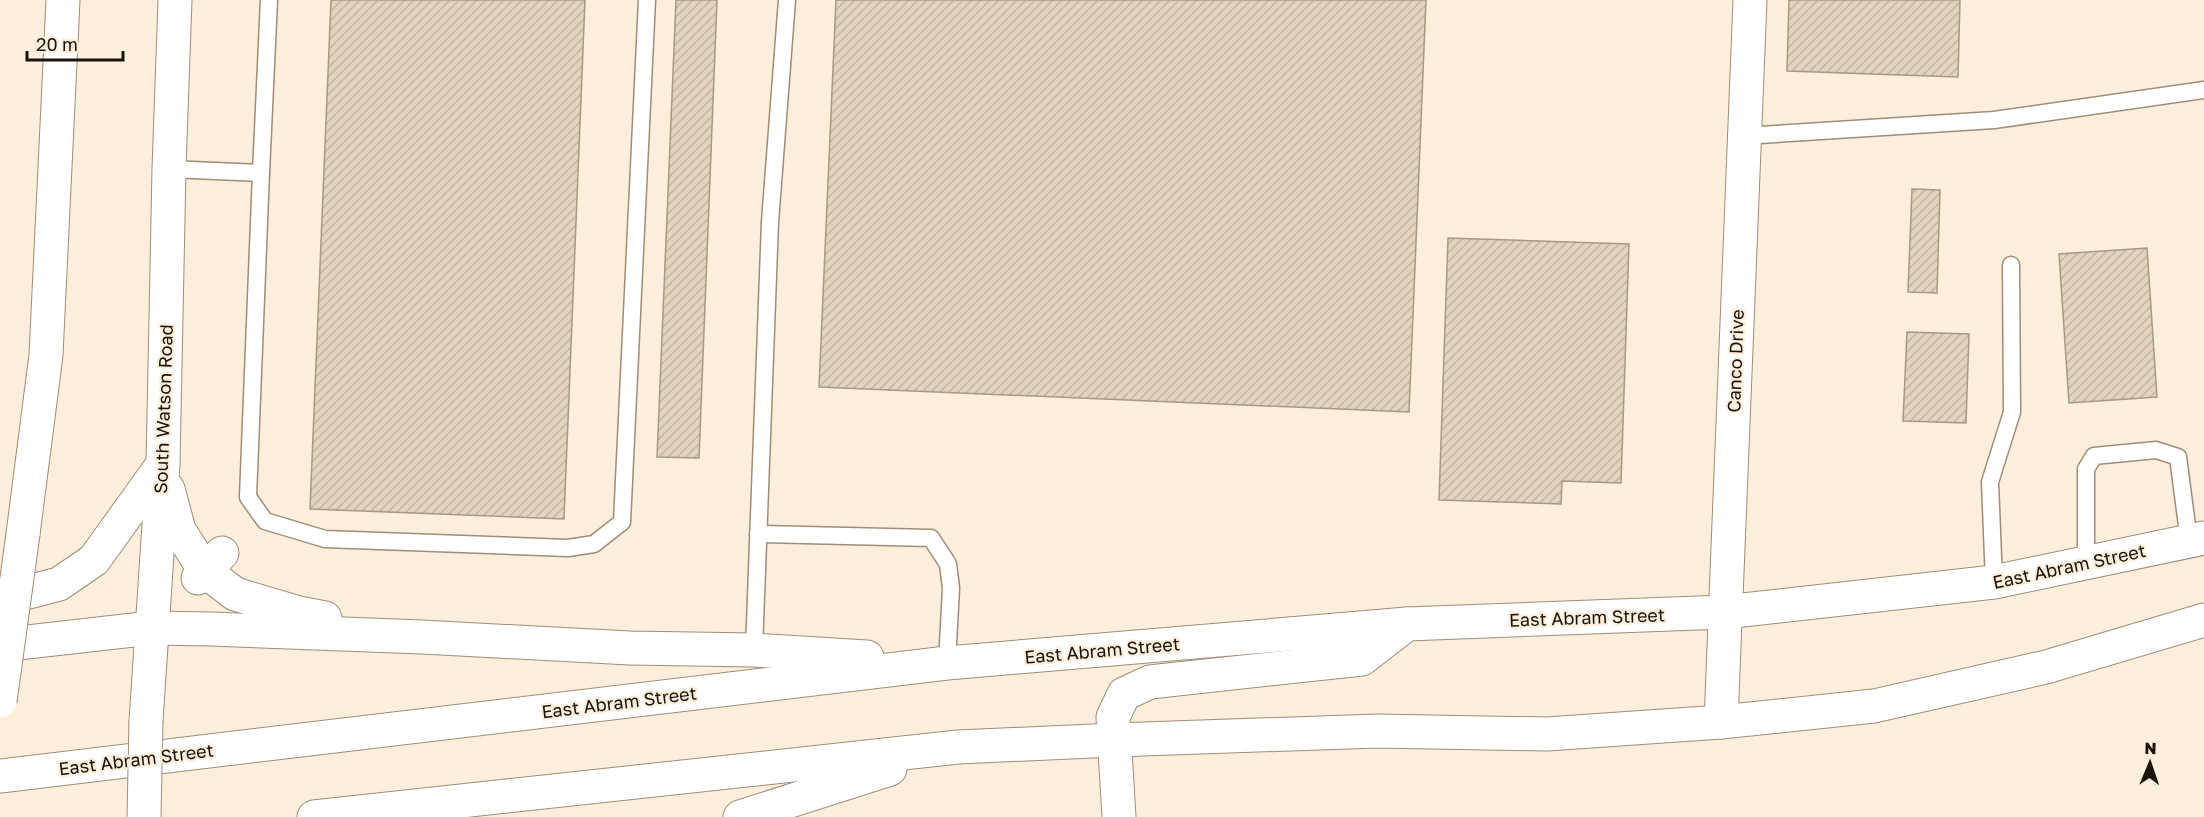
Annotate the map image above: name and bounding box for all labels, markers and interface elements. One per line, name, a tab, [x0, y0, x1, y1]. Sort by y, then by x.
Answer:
scale bar	[27, 24, 123, 62]
text: 20 m	[36, 33, 78, 55]
street label: Canco Drive	[1722, 309, 1748, 413]
street label: South Watson Road	[149, 324, 177, 494]
street label: East Abram Street	[1990, 539, 2148, 593]
street label: East Abram Street	[1509, 603, 1665, 631]
street label: East Abram Street	[1023, 632, 1181, 668]
street label: East Abram Street	[540, 682, 698, 722]
north arrow	[2120, 733, 2180, 793]
text: N	[2144, 738, 2157, 758]
street label: East Abram Street	[57, 739, 215, 779]

